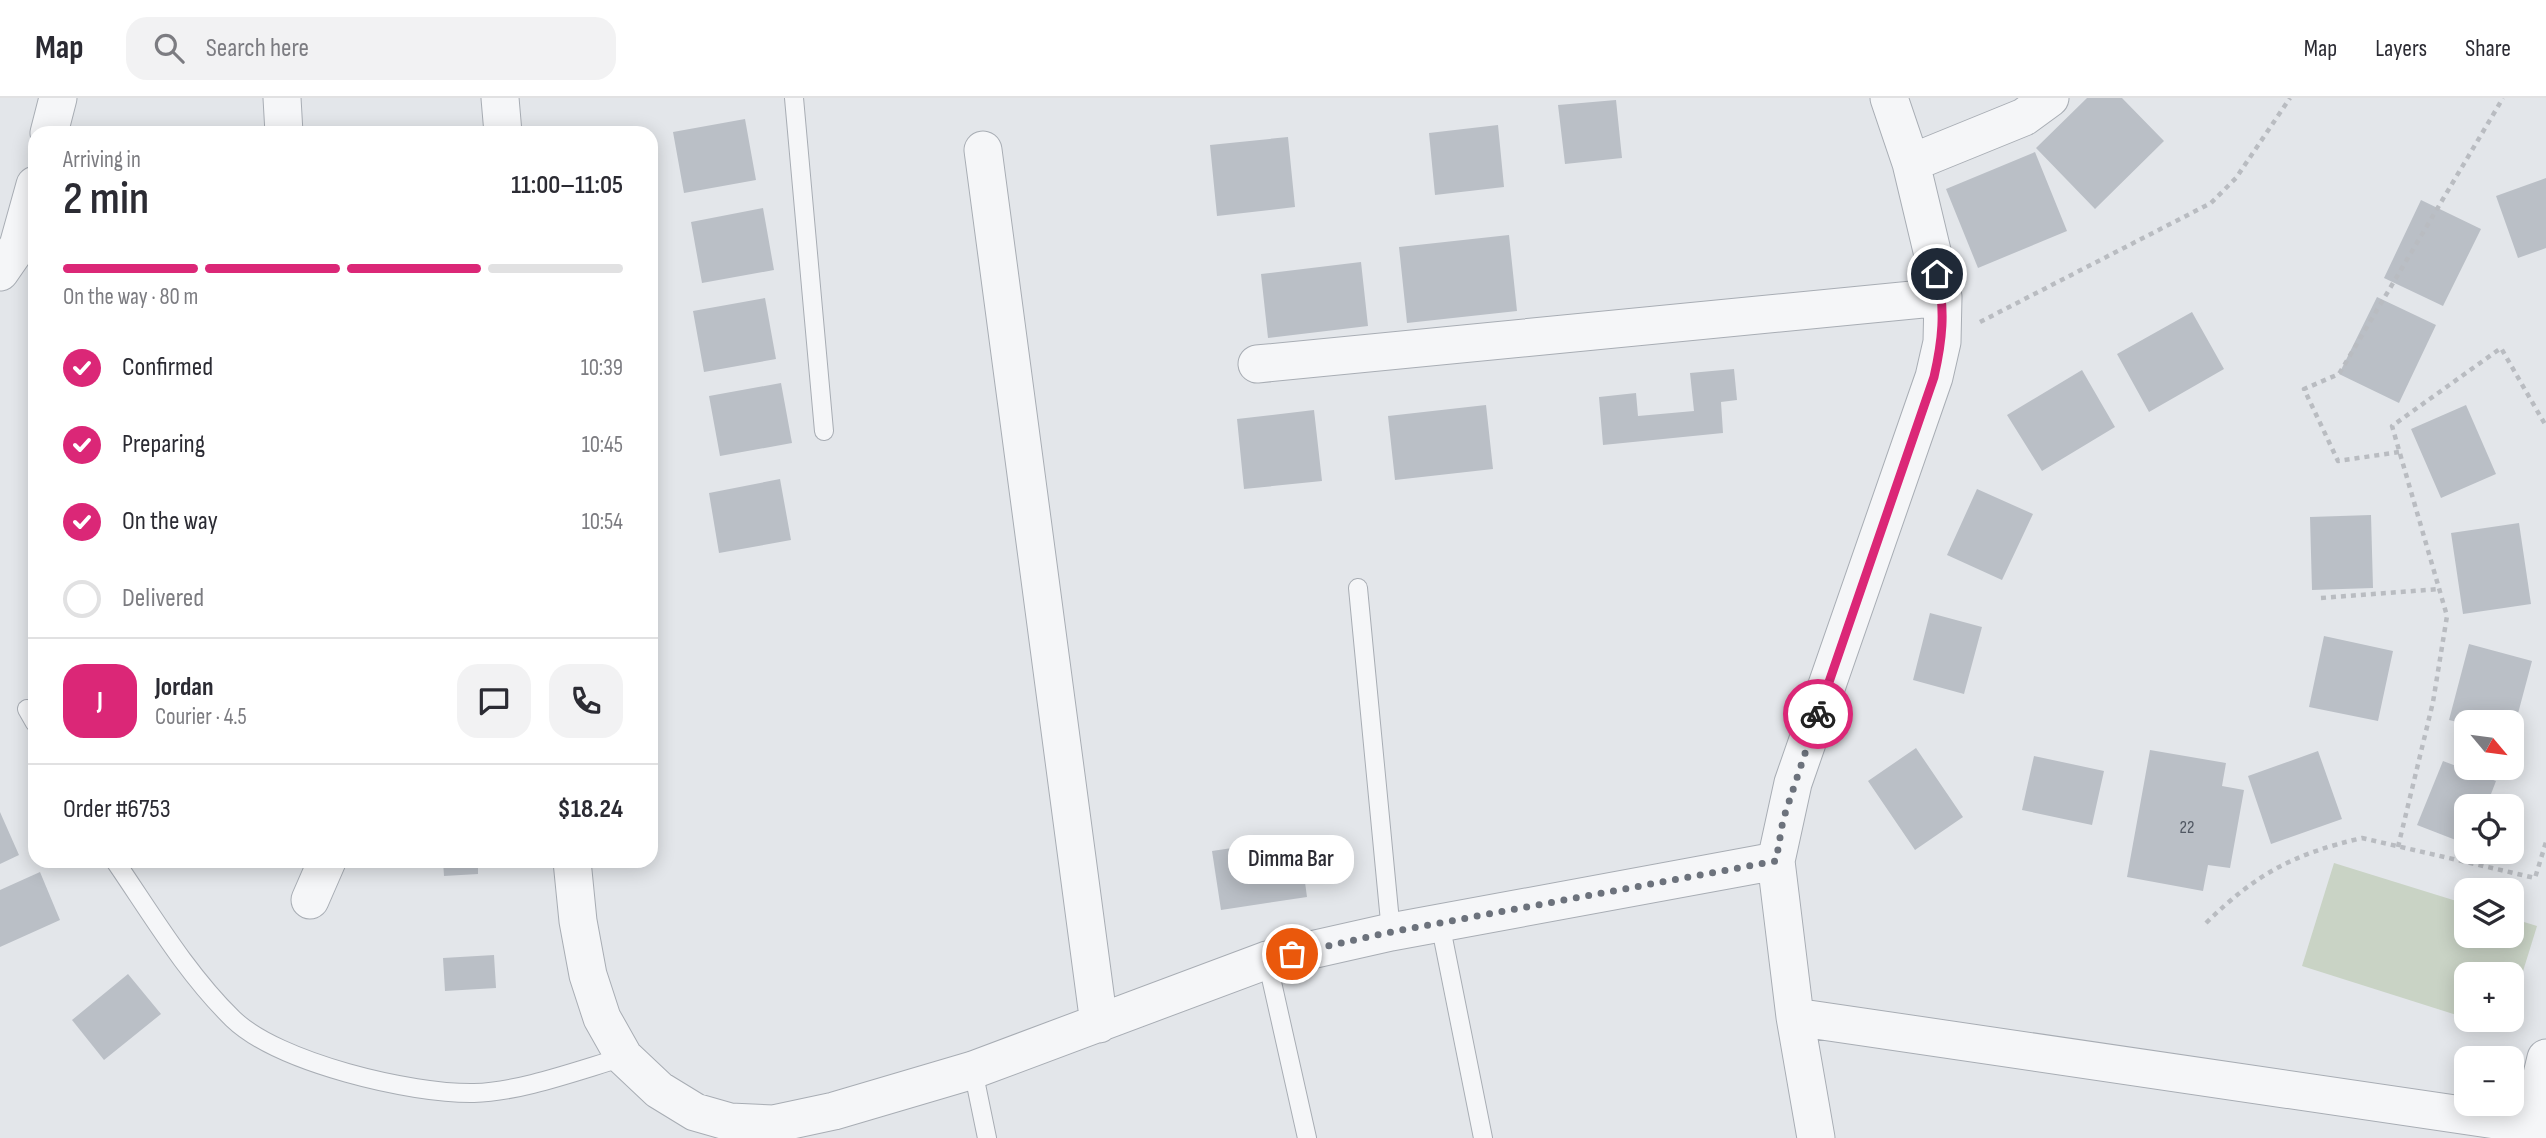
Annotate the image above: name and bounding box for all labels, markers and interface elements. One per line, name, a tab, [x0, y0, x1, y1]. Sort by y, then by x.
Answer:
search box	[126, 17, 616, 80]
text: Map	[35, 28, 84, 68]
icon: search	[150, 29, 188, 67]
text: Search here	[206, 33, 309, 64]
text: Map	[2304, 34, 2337, 63]
text: Layers	[2375, 34, 2427, 63]
text: Share	[2465, 34, 2511, 63]
text: Arriving in	[63, 146, 141, 174]
text: 11:00–11:05	[511, 170, 623, 201]
text: 2 min	[63, 172, 149, 227]
pin	[1907, 244, 1967, 304]
icon: home	[1918, 255, 1956, 293]
text: On the way · 80 m	[63, 283, 198, 311]
icon: check	[63, 349, 101, 387]
text: Confirmed	[122, 352, 213, 383]
text: 10:39	[581, 354, 623, 382]
icon: check	[63, 426, 101, 464]
text: Preparing	[122, 429, 205, 460]
text: 10:45	[582, 431, 623, 459]
icon: check	[63, 503, 101, 541]
text: On the way	[122, 506, 218, 537]
text: 10:54	[582, 508, 623, 536]
text: Delivered	[122, 583, 204, 614]
button: chat	[457, 664, 531, 738]
button: phone	[549, 664, 623, 738]
text: Jordan	[155, 672, 213, 703]
courier	[1783, 679, 1853, 749]
text: J	[97, 686, 103, 717]
icon: bike	[1799, 695, 1837, 733]
text: Courier · 4.5	[155, 703, 247, 731]
north arrow	[2454, 710, 2524, 780]
map controls	[2454, 710, 2524, 1116]
text: Order #6753	[63, 794, 171, 825]
text: $18.24	[557, 794, 623, 825]
button: locate	[2454, 794, 2524, 864]
house number: 22	[2180, 817, 2194, 838]
callout: Dimma Bar	[1229, 835, 1355, 884]
text: Dimma Bar	[1248, 845, 1334, 873]
button: layers	[2454, 878, 2524, 948]
pin	[1262, 924, 1322, 984]
icon: bag	[1273, 935, 1311, 973]
button: +	[2454, 962, 2524, 1032]
button: −	[2454, 1046, 2524, 1116]

